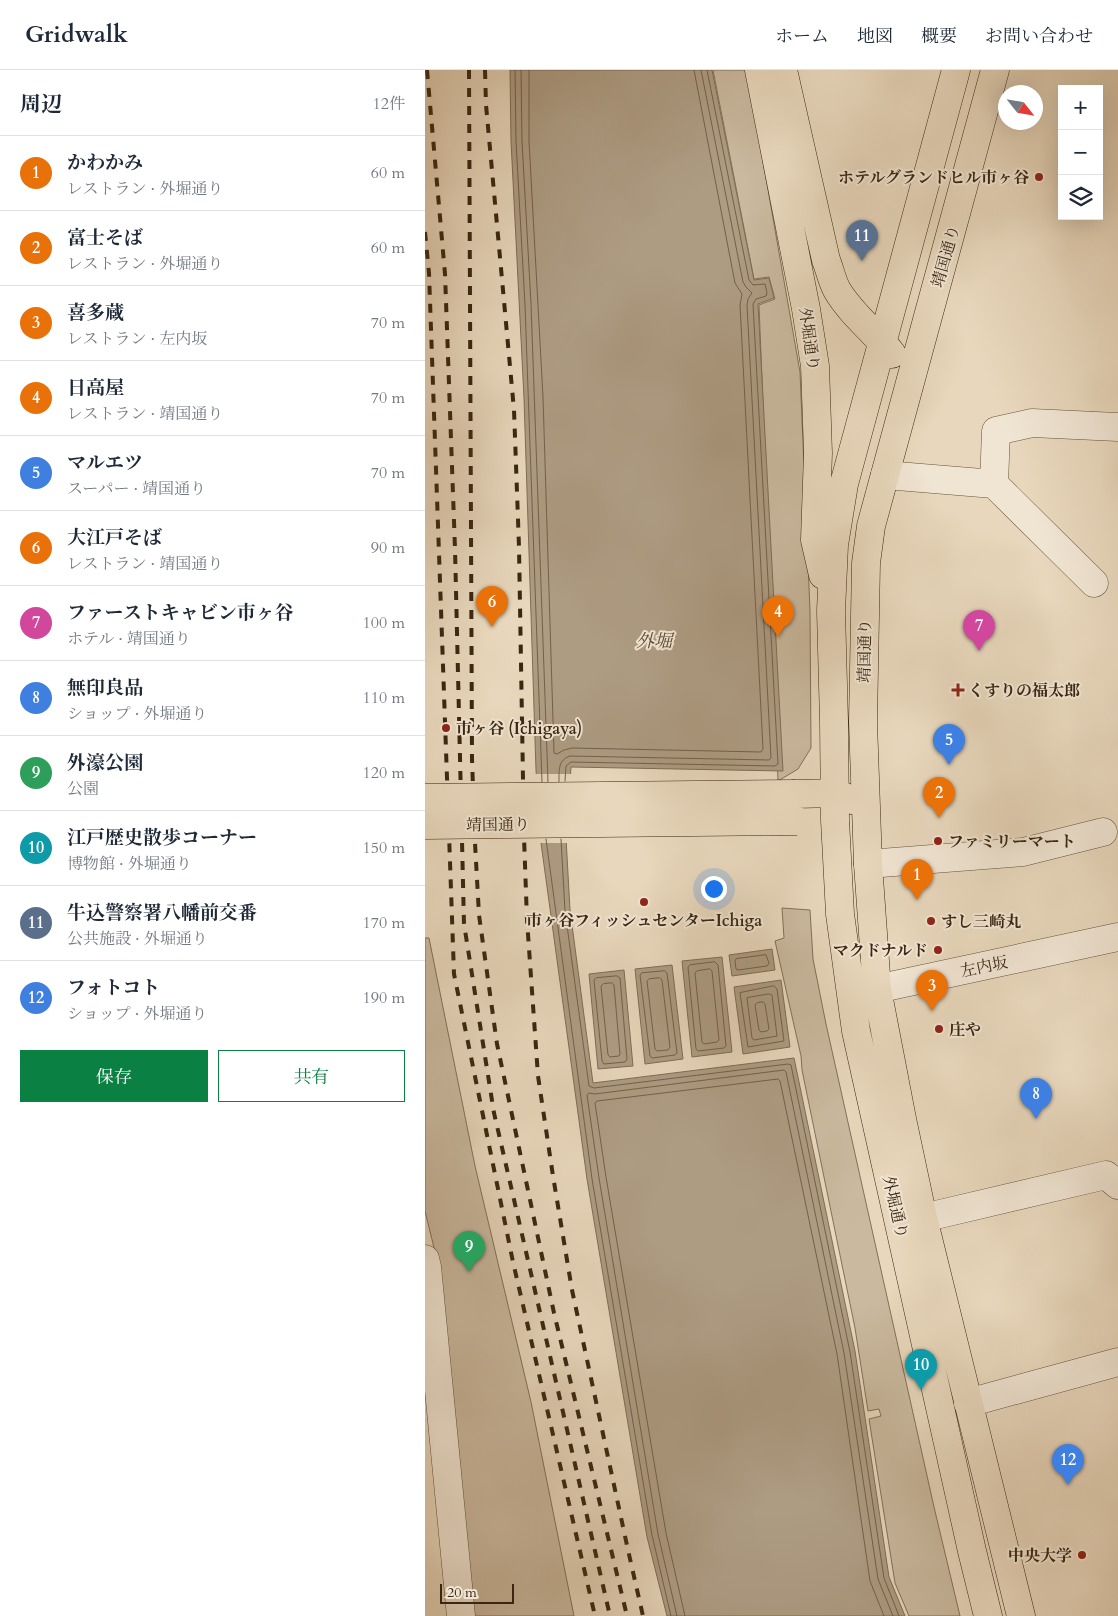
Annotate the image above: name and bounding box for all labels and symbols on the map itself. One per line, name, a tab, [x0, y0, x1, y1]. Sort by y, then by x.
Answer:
north arrow	[998, 85, 1043, 130]
place label: ホテルグランドヒル市ヶ谷	[838, 167, 1029, 189]
marker: ホテルグランドヒル市ヶ谷	[1033, 171, 1045, 183]
pin: 11	[846, 220, 878, 261]
street label: 靖国通り	[927, 222, 965, 290]
street label: 外堀通り	[794, 306, 824, 372]
pin: 6	[476, 586, 508, 627]
pin: 4	[762, 596, 794, 637]
pin: 7	[963, 610, 995, 651]
street label: 靖国通り	[853, 619, 877, 683]
water label: 外堀	[636, 629, 675, 654]
place label: くすりの福太郎	[968, 680, 1080, 702]
marker: くすりの福太郎	[952, 684, 964, 696]
place label: 市ヶ谷 (Ichigaya)	[456, 718, 582, 740]
marker: 市ヶ谷 (Ichigaya)	[440, 722, 452, 734]
pin: 5	[933, 724, 965, 765]
pin: 2	[923, 777, 955, 818]
street label: 靖国通り	[466, 813, 530, 837]
place label: ファミリーマート	[948, 831, 1076, 853]
marker: ファミリーマート	[932, 835, 944, 847]
pin: 1	[901, 859, 933, 900]
your location	[701, 876, 727, 902]
marker: 市ヶ谷フィッシュセンターIchiga	[638, 896, 650, 908]
place label: 市ヶ谷フィッシュセンターIchiga	[526, 910, 762, 932]
place label: すし三崎丸	[941, 911, 1021, 933]
marker: すし三崎丸	[925, 915, 937, 927]
place label: マクドナルド	[833, 940, 928, 962]
marker: マクドナルド	[932, 944, 944, 956]
street label: 左内坂	[958, 951, 1010, 983]
pin: 3	[916, 970, 948, 1011]
place label: 庄や	[949, 1019, 981, 1041]
marker: 庄や	[933, 1023, 945, 1035]
pin: 8	[1020, 1078, 1052, 1119]
street label: 外堀通り	[877, 1174, 913, 1241]
pin: 9	[453, 1231, 485, 1272]
pin: 10	[905, 1349, 937, 1390]
pin: 12	[1052, 1444, 1084, 1485]
place label: 中央大学	[1008, 1545, 1072, 1567]
marker: 中央大学	[1076, 1549, 1088, 1561]
scale bar	[440, 1581, 514, 1604]

